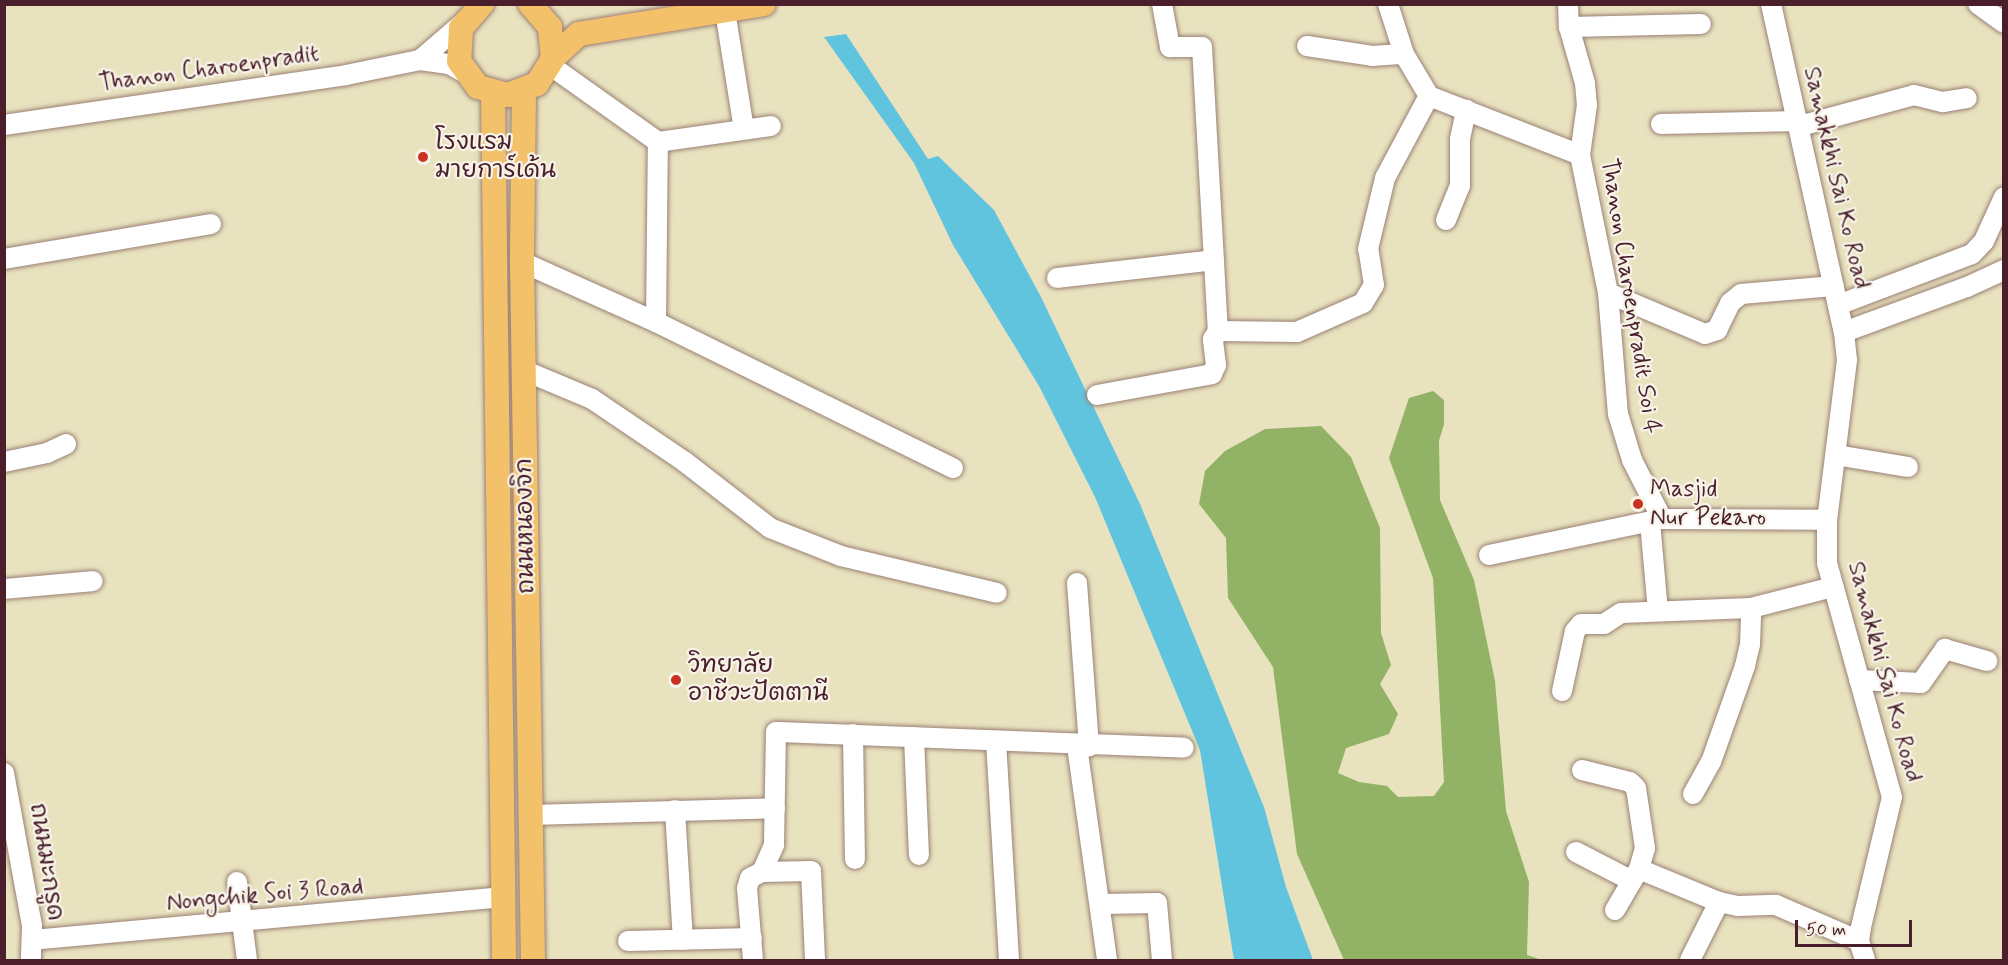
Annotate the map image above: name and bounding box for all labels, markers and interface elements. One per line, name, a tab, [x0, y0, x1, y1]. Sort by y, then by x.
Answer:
street label: Thanon Charoenpradit	[95, 39, 323, 99]
street label: Samakkhi Sai Ko Road	[1796, 64, 1876, 292]
place label: โรงแรม มายการ์เด้น	[435, 129, 556, 185]
marker: โรงแรม มายการ์เด้น	[416, 150, 430, 164]
street label: Thanon Charoenpradit Soi 4	[1594, 154, 1666, 438]
street label: ถนนหนองจิก	[510, 458, 542, 594]
place label: Masjid Nur Pekaro	[1650, 476, 1762, 532]
marker: Masjid Nur Pekaro	[1631, 497, 1645, 511]
street label: Samakkhi Sai Ko Road	[1841, 558, 1927, 786]
place label: วิทยาลัย อาชีวะปัตตานี	[688, 652, 829, 708]
marker: วิทยาลัย อาชีวะปัตตานี	[669, 673, 683, 687]
street label: ถนนมะกรูด	[22, 801, 70, 923]
street label: Nongchik Soi 3 Road	[165, 872, 365, 918]
scale bar	[1798, 908, 1915, 946]
text: 50 m	[1806, 918, 1846, 942]

